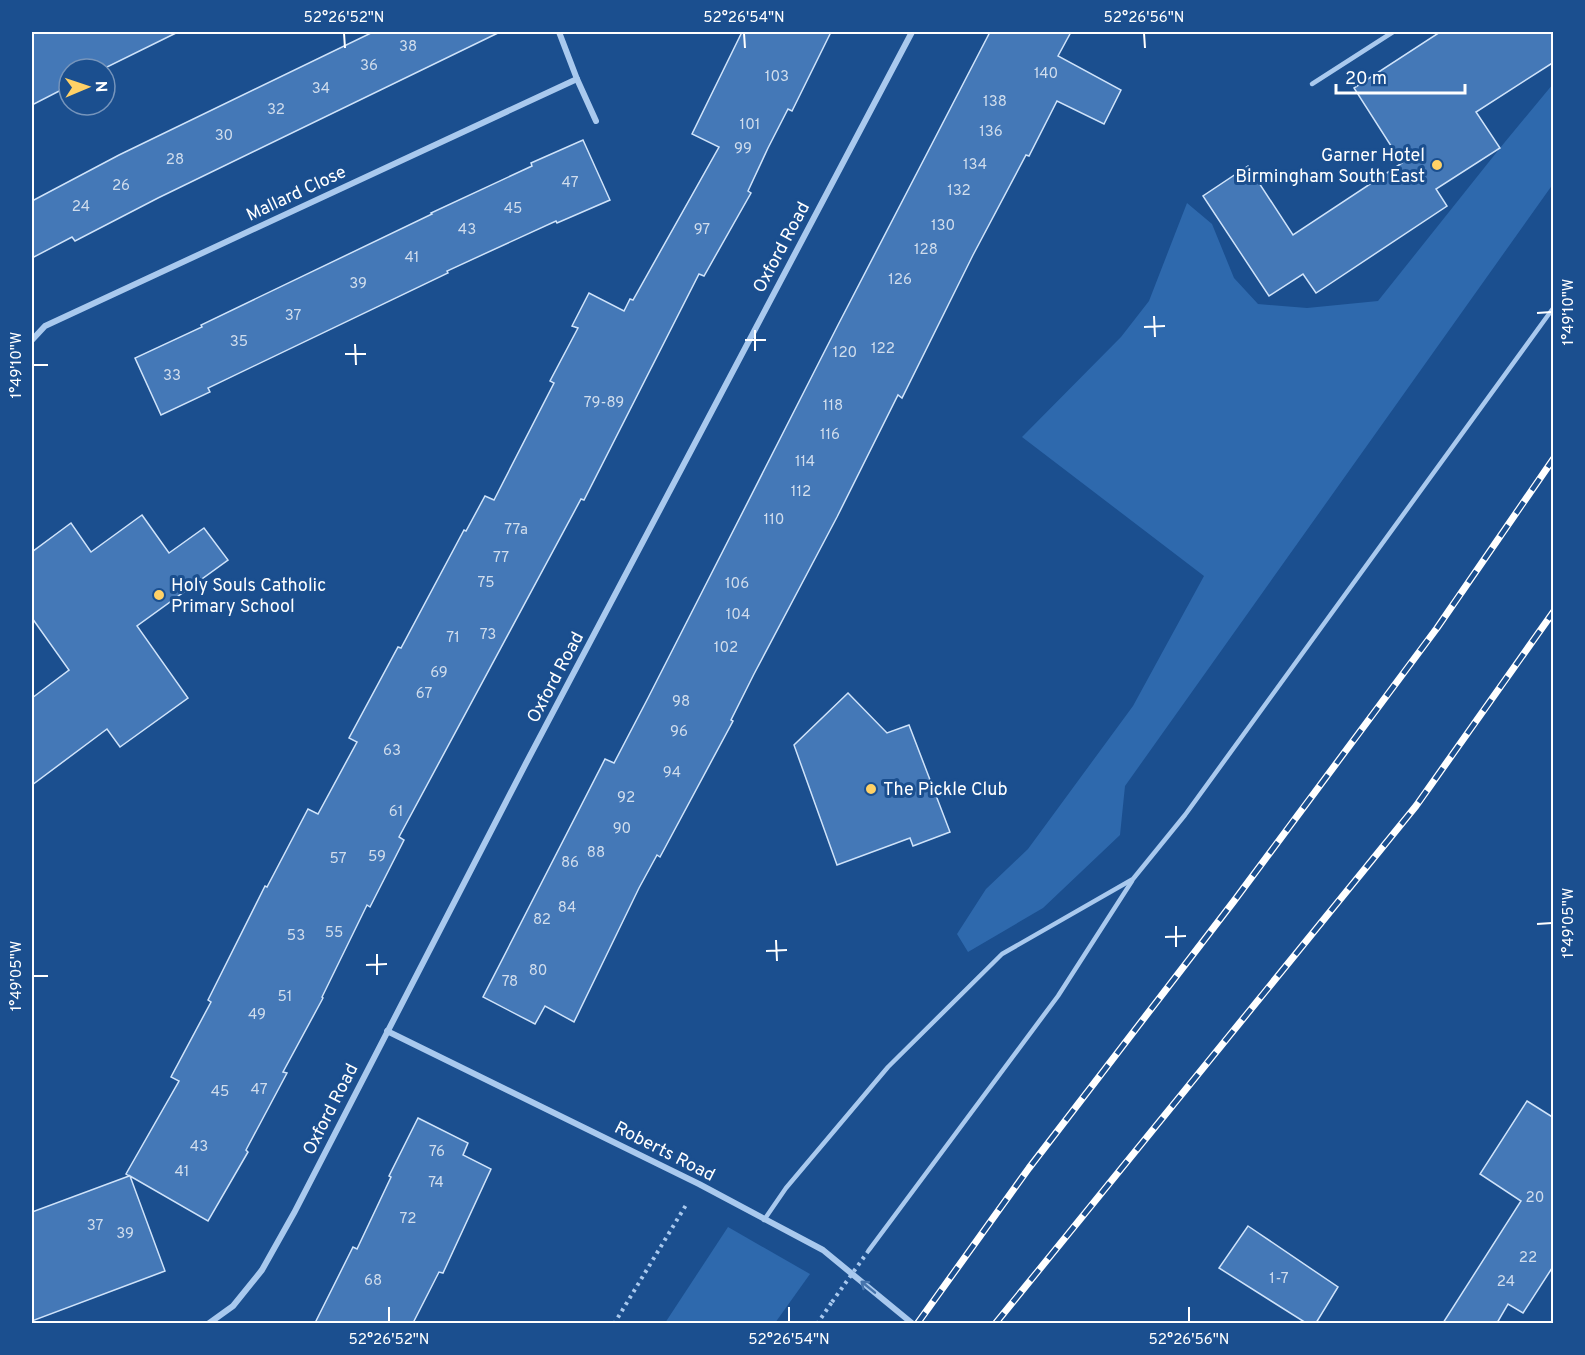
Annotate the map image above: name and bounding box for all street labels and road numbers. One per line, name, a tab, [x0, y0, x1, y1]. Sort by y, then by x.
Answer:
street label: Mallard Close	[243, 161, 350, 228]
street label: Oxford Road	[749, 198, 816, 297]
street label: Oxford Road	[523, 628, 590, 727]
street label: Oxford Road	[298, 1060, 364, 1159]
street label: Roberts Road	[610, 1117, 719, 1188]

